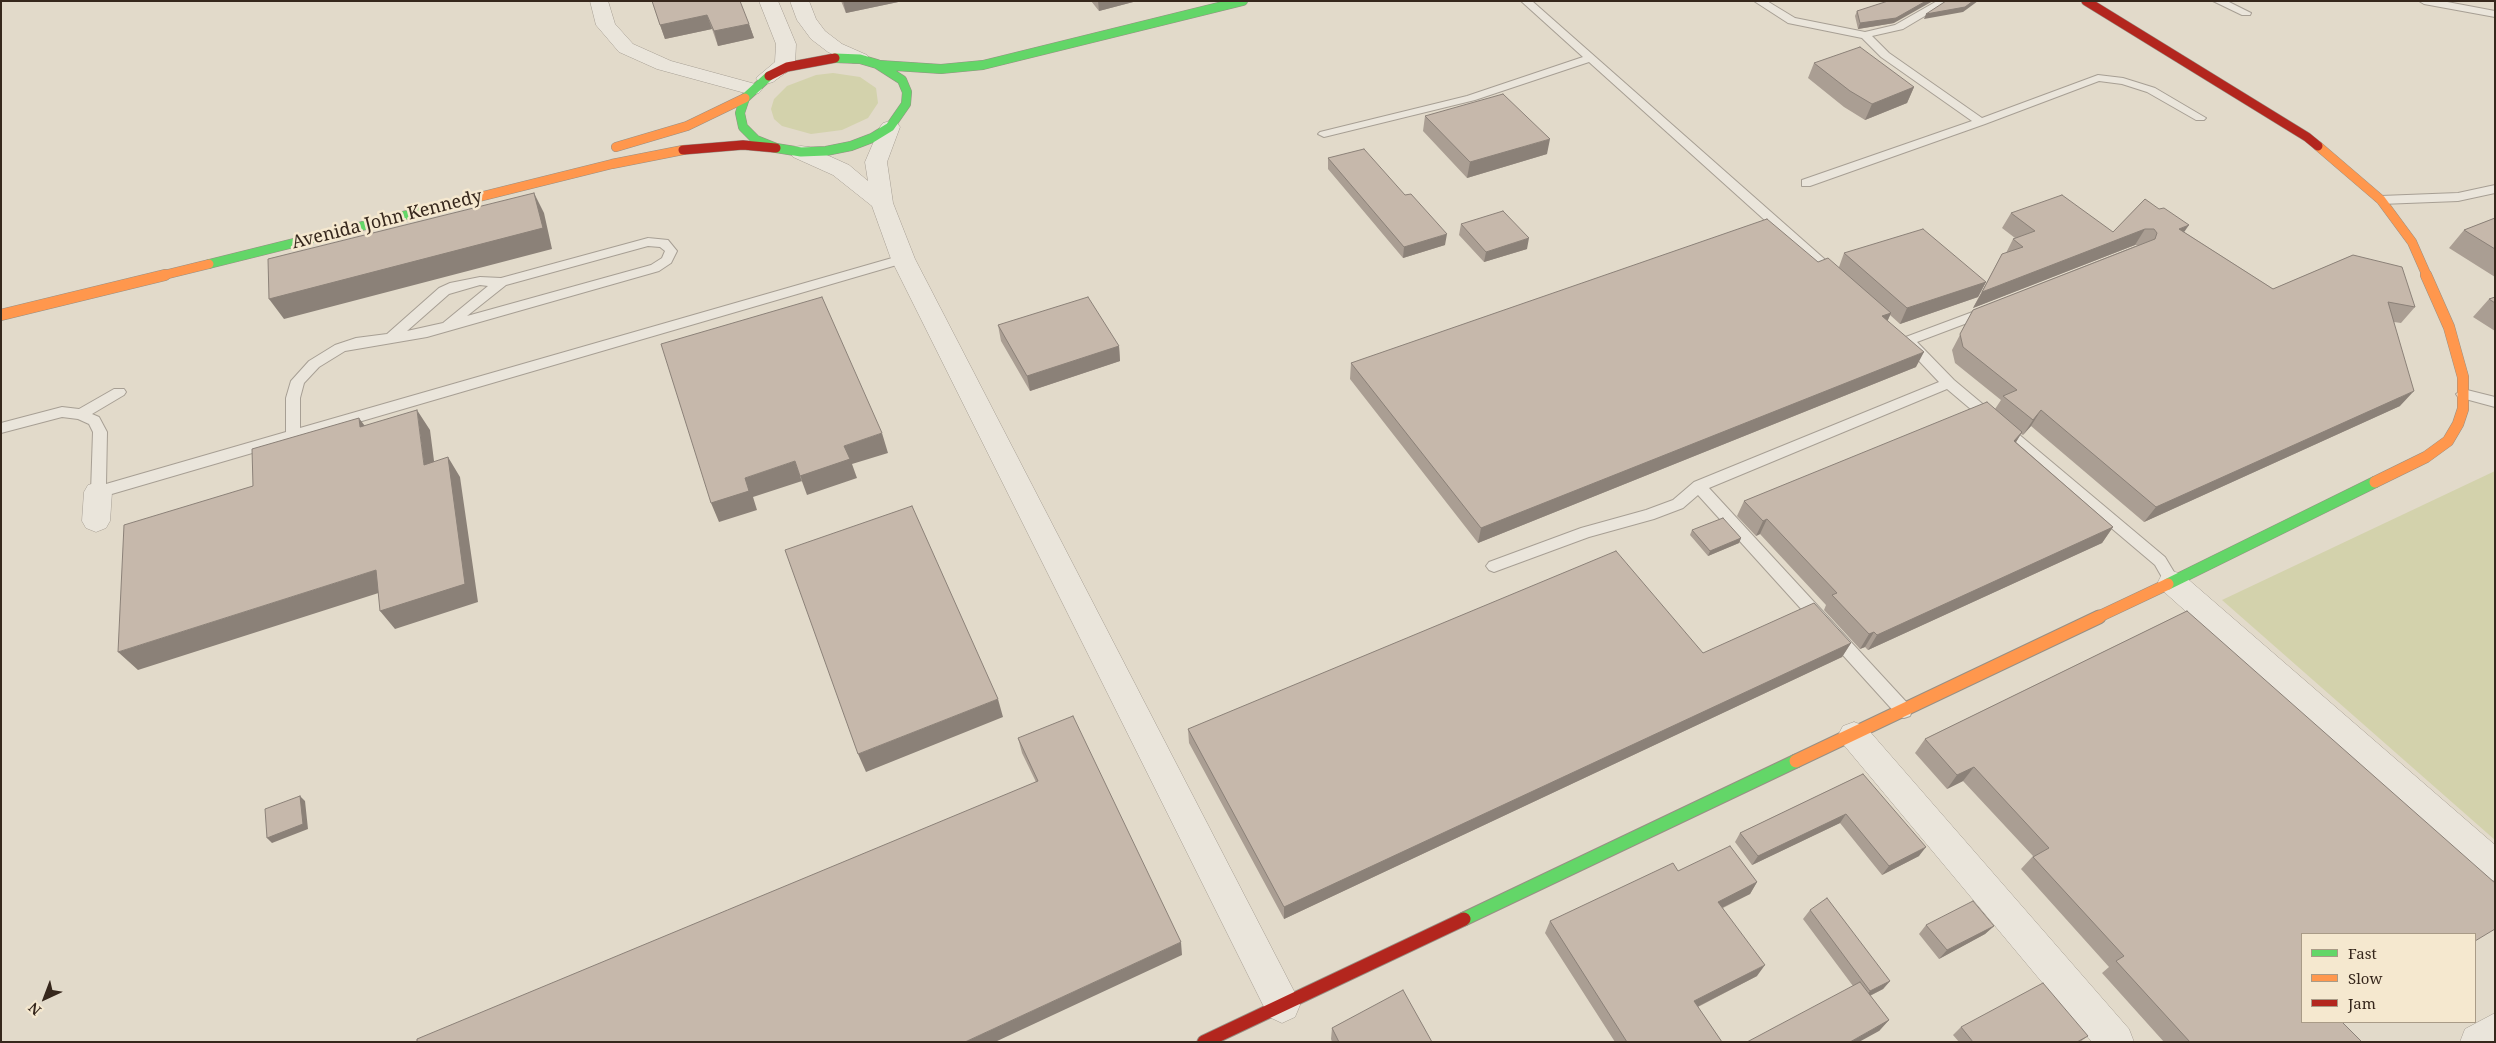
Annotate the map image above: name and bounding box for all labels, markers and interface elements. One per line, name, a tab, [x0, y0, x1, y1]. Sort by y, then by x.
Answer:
street label: Avenida John Kennedy	[290, 186, 484, 254]
legend	[2301, 933, 2476, 1023]
text: Fast	[2348, 943, 2377, 963]
text: Slow	[2348, 968, 2382, 988]
north arrow	[20, 973, 70, 1023]
text: Jam	[2348, 993, 2376, 1013]
text: N	[24, 999, 45, 1020]

